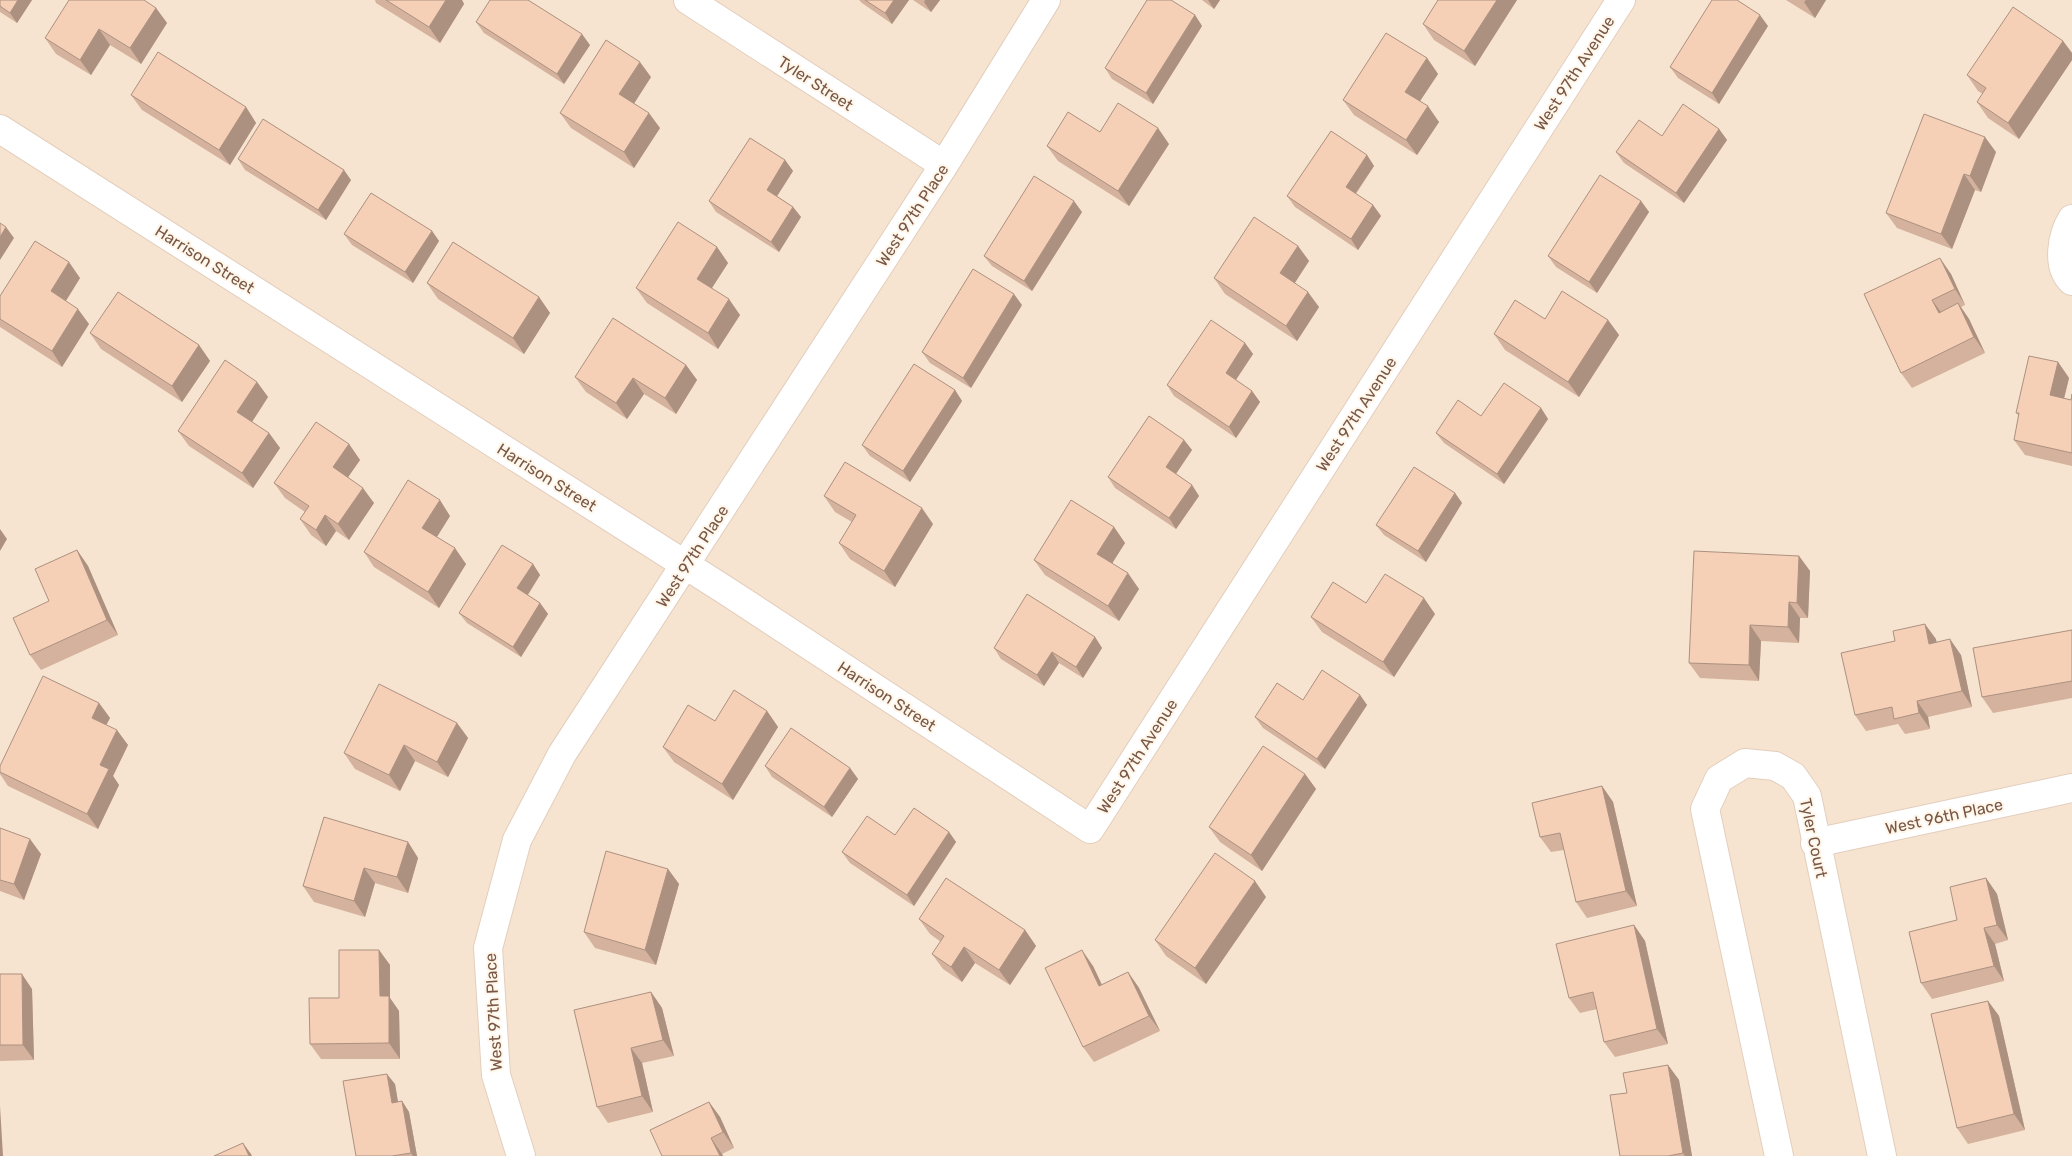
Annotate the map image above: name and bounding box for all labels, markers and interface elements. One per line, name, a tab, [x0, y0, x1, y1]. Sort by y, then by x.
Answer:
street label: West 97th Avenue	[1530, 12, 1619, 134]
street label: Tyler Street	[775, 52, 857, 115]
street label: West 97th Place	[872, 161, 953, 270]
street label: Harrison Street	[152, 221, 258, 298]
street label: West 97th Avenue	[1312, 353, 1401, 475]
street label: Harrison Street	[494, 439, 600, 516]
street label: West 97th Place	[652, 502, 733, 611]
street label: Harrison Street	[834, 658, 940, 735]
street label: West 97th Avenue	[1093, 695, 1182, 817]
street label: West 96th Place	[1884, 795, 2005, 838]
street label: Tyler Court	[1796, 796, 1831, 880]
street label: West 97th Place	[481, 952, 506, 1071]

